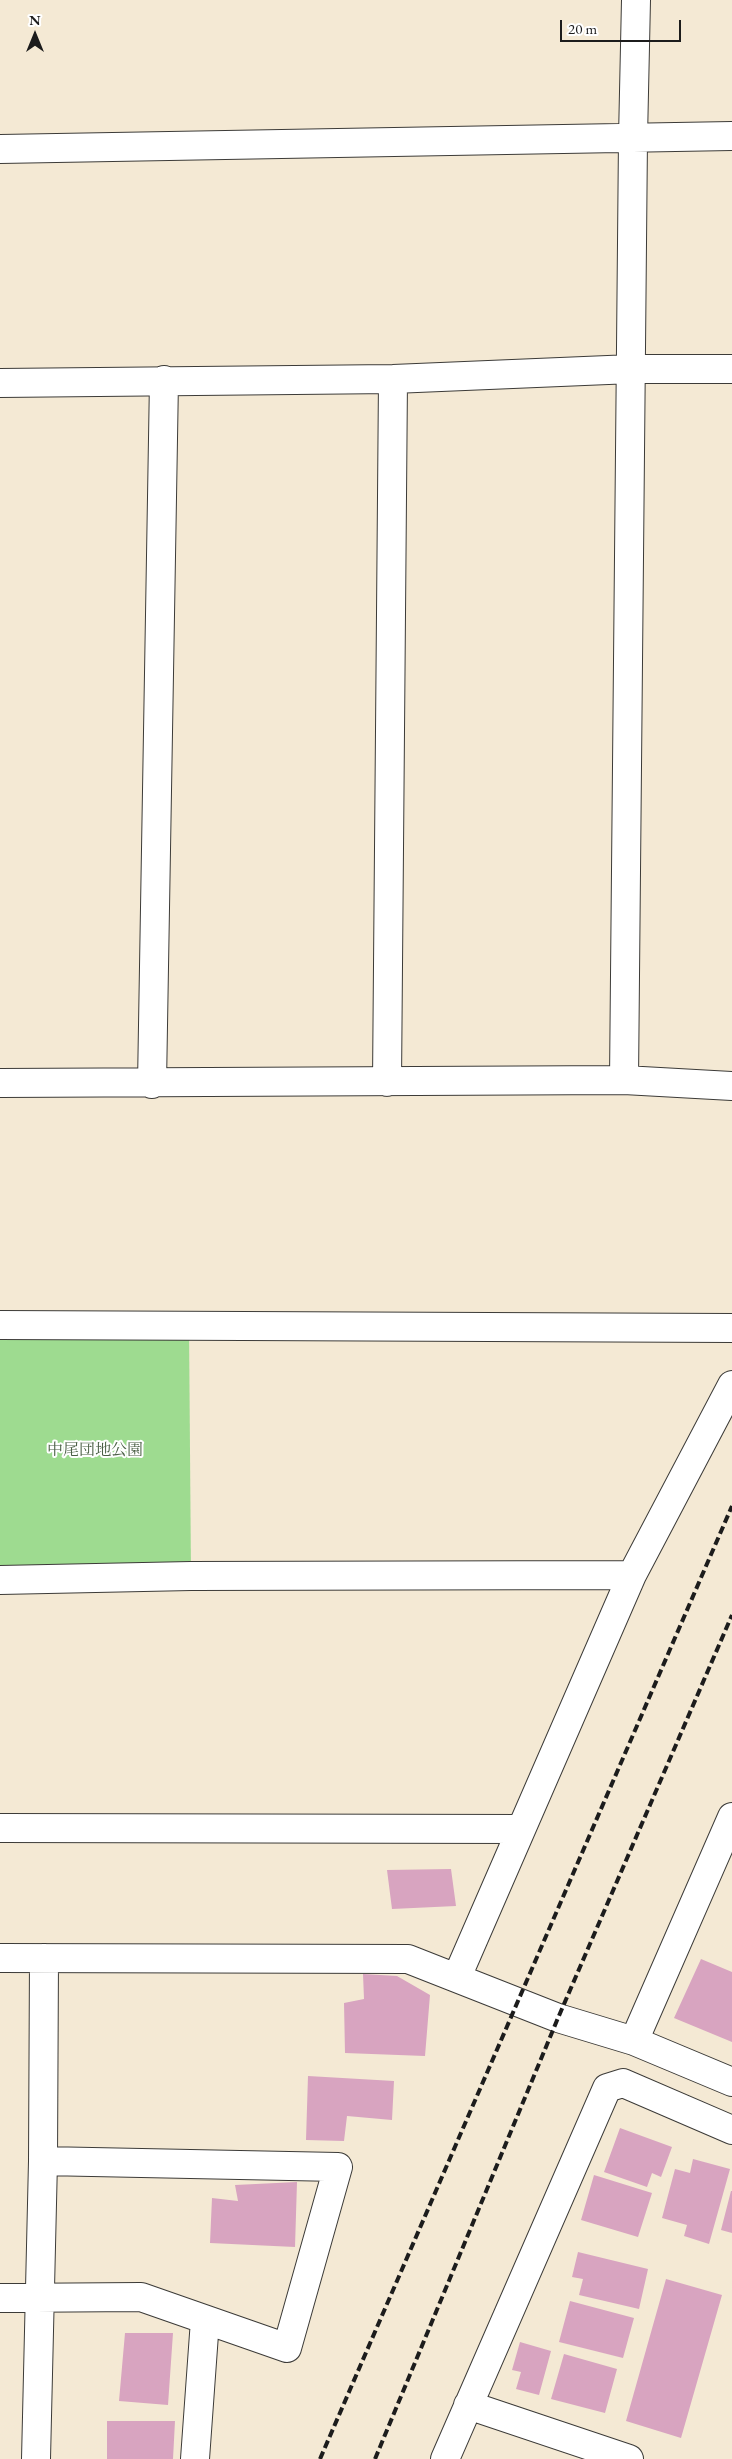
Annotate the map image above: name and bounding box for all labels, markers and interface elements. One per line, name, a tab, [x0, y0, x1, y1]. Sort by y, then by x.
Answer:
north arrow	[10, 10, 60, 60]
scale bar	[562, 10, 683, 42]
text: N	[29, 11, 41, 29]
text: 20 m	[568, 19, 597, 38]
park label: 中尾団地公園	[47, 1441, 143, 1461]

